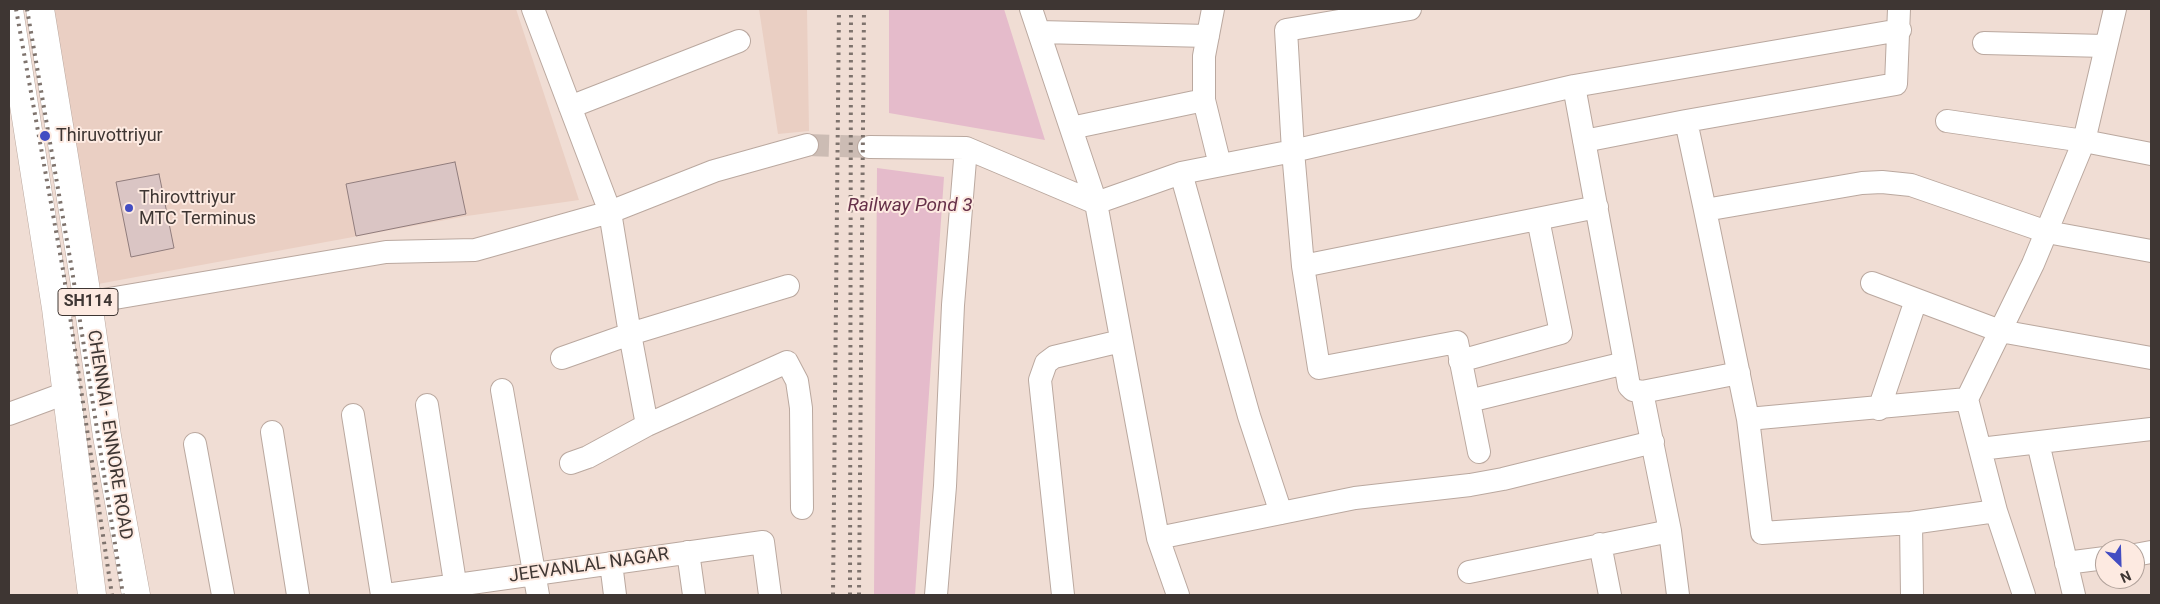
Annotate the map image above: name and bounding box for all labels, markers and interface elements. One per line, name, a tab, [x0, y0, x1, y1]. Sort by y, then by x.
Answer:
place label: Thiruvottriyur	[56, 125, 163, 147]
marker: Thiruvottriyur	[38, 129, 52, 143]
place label: Thirovttriyur MTC Terminus	[139, 187, 256, 230]
water label: Railway Pond 3	[847, 195, 973, 217]
marker: Thirovttriyur MTC Terminus	[123, 202, 135, 214]
road number: SH114	[58, 288, 118, 316]
street label: CHENNAI - ENNORE ROAD	[82, 329, 136, 541]
north arrow	[2095, 539, 2145, 589]
street label: JEEVANLAL NAGAR	[508, 544, 670, 588]
text: N	[2118, 567, 2133, 586]

